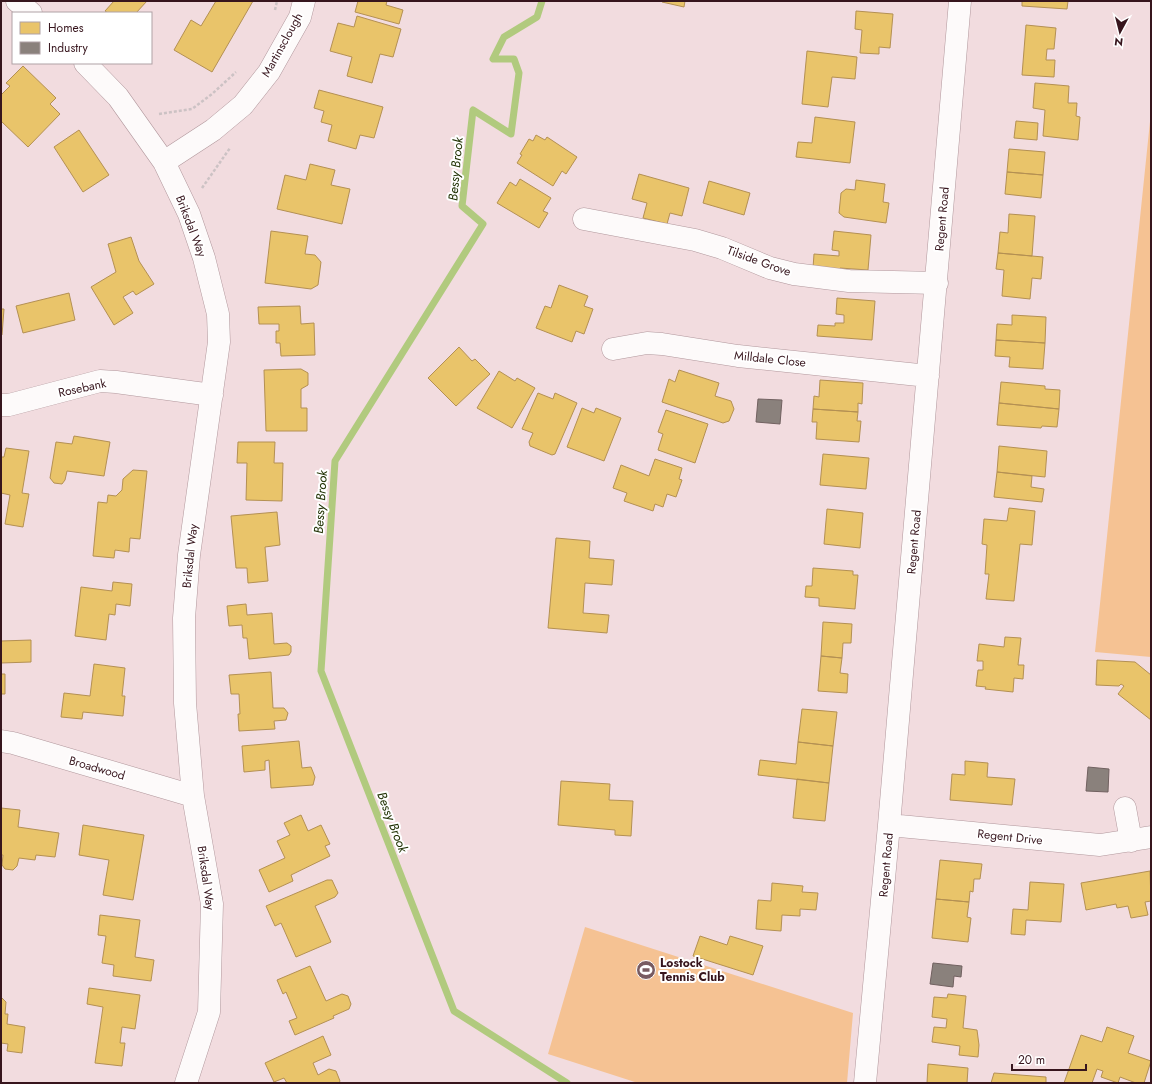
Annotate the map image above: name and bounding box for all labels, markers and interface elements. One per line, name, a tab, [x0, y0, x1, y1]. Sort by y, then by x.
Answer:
street label: Martinsclough	[257, 9, 307, 81]
legend	[12, 12, 152, 64]
north arrow	[1100, 12, 1140, 52]
text: Homes	[48, 19, 84, 37]
text: N	[1113, 33, 1124, 50]
text: Industry	[48, 39, 89, 57]
water label: Bessy Brook	[443, 136, 468, 202]
street label: Regent Road	[930, 186, 954, 252]
street label: Briksdal Way	[171, 193, 211, 260]
street label: Tilside Grove	[724, 241, 794, 281]
street label: Milldale Close	[733, 346, 807, 372]
street label: Rosebank	[56, 374, 108, 402]
water label: Bessy Brook	[309, 469, 332, 534]
street label: Regent Road	[902, 509, 926, 575]
street label: Briksdal Way	[178, 522, 202, 589]
street label: Broadwood	[67, 751, 127, 785]
water label: Bessy Brook	[372, 789, 413, 856]
street label: Regent Drive	[977, 825, 1043, 849]
street label: Regent Road	[874, 832, 898, 898]
street label: Briksdal Way	[193, 845, 220, 912]
place label: Lostock Tennis Club	[660, 954, 725, 986]
sports icon: Lostock Tennis Club	[635, 959, 657, 981]
scale bar	[1012, 1046, 1086, 1072]
text: 20 m	[1018, 1051, 1045, 1069]

